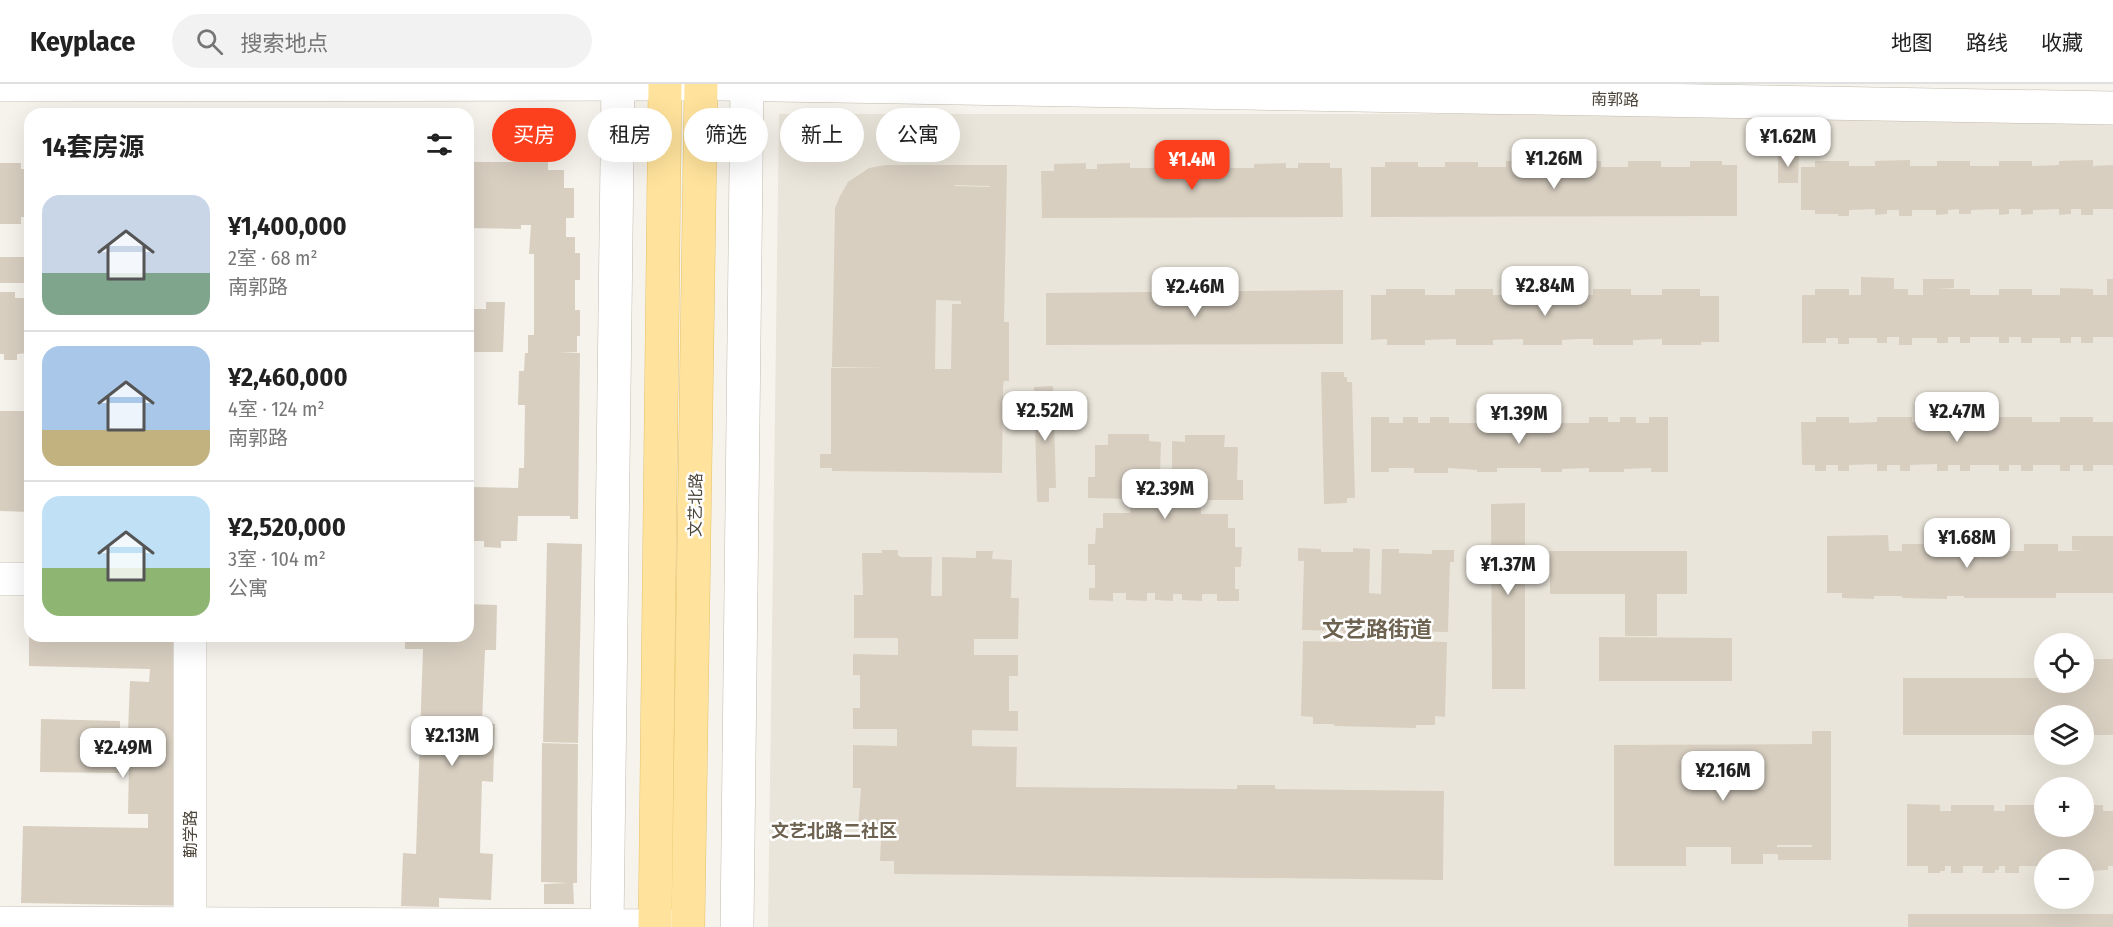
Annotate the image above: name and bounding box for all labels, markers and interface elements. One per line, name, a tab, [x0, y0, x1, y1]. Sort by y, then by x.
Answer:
search box	[172, 14, 592, 68]
text: Keyplace	[30, 25, 136, 58]
icon: search	[193, 25, 226, 58]
text: 搜索地点	[241, 30, 329, 57]
text: 地图	[1891, 30, 1933, 56]
text: 路线	[1966, 30, 2008, 56]
text: 收藏	[2041, 30, 2083, 56]
street label: 南郭路	[1591, 90, 1639, 109]
chip: 买房	[492, 108, 576, 162]
chip: 租房	[588, 108, 672, 162]
chip: 筛选	[684, 108, 768, 162]
chip: 新上	[780, 108, 864, 162]
chip: 公寓	[876, 108, 960, 162]
pin: ¥1.62M	[1739, 117, 1837, 168]
text: ¥1.62M	[1760, 124, 1816, 148]
icon: filters	[423, 128, 456, 161]
text: 14套房源	[42, 132, 144, 163]
pin: ¥1.26M	[1505, 139, 1603, 190]
pin: ¥1.4M	[1150, 140, 1234, 191]
text: ¥1.26M	[1526, 146, 1582, 170]
text: ¥1.4M	[1168, 147, 1216, 171]
text: ¥1,400,000	[228, 211, 347, 242]
icon: home	[90, 219, 162, 291]
text: 2室 · 68 m²	[228, 246, 318, 270]
pin: ¥2.84M	[1496, 266, 1594, 317]
pin: ¥2.46M	[1146, 267, 1244, 318]
text: ¥2.84M	[1515, 273, 1575, 297]
text: ¥2.46M	[1166, 274, 1224, 298]
text: 南郭路	[228, 275, 288, 299]
text: ¥2,460,000	[228, 362, 348, 393]
icon: home	[90, 370, 162, 442]
pin: ¥2.52M	[996, 391, 1094, 442]
pin: ¥2.47M	[1908, 392, 2006, 443]
pin: ¥1.39M	[1470, 394, 1568, 445]
text: 4室 · 124 m²	[228, 397, 324, 421]
text: ¥2.52M	[1016, 398, 1074, 422]
text: ¥2.47M	[1929, 399, 1985, 423]
text: ¥1.39M	[1490, 401, 1548, 425]
text: 南郭路	[228, 426, 288, 450]
pin: ¥2.39M	[1116, 469, 1214, 520]
street label: 文艺北路	[685, 473, 706, 537]
text: ¥2.39M	[1136, 476, 1194, 500]
text: ¥2,520,000	[228, 512, 346, 543]
pin: ¥1.68M	[1918, 518, 2016, 569]
icon: home	[90, 520, 162, 592]
text: ¥1.68M	[1938, 525, 1996, 549]
pin: ¥1.37M	[1459, 545, 1557, 596]
text: 3室 · 104 m²	[228, 547, 326, 571]
text: ¥1.37M	[1480, 552, 1536, 576]
text: 公寓	[228, 576, 268, 600]
district label: 文艺路街道	[1322, 616, 1432, 643]
map controls	[2034, 633, 2094, 909]
button: locate	[2034, 633, 2094, 693]
button: layers	[2034, 705, 2094, 765]
pin: ¥2.13M	[403, 716, 501, 767]
text: ¥2.13M	[425, 723, 479, 747]
pin: ¥2.49M	[74, 728, 172, 779]
text: ¥2.49M	[94, 735, 152, 759]
pin: ¥2.16M	[1674, 751, 1772, 802]
text: ¥2.16M	[1695, 758, 1751, 782]
button: +	[2034, 777, 2094, 837]
street label: 勤学路	[181, 810, 200, 858]
district label: 文艺北路二社区	[771, 820, 897, 842]
button: −	[2034, 849, 2094, 909]

